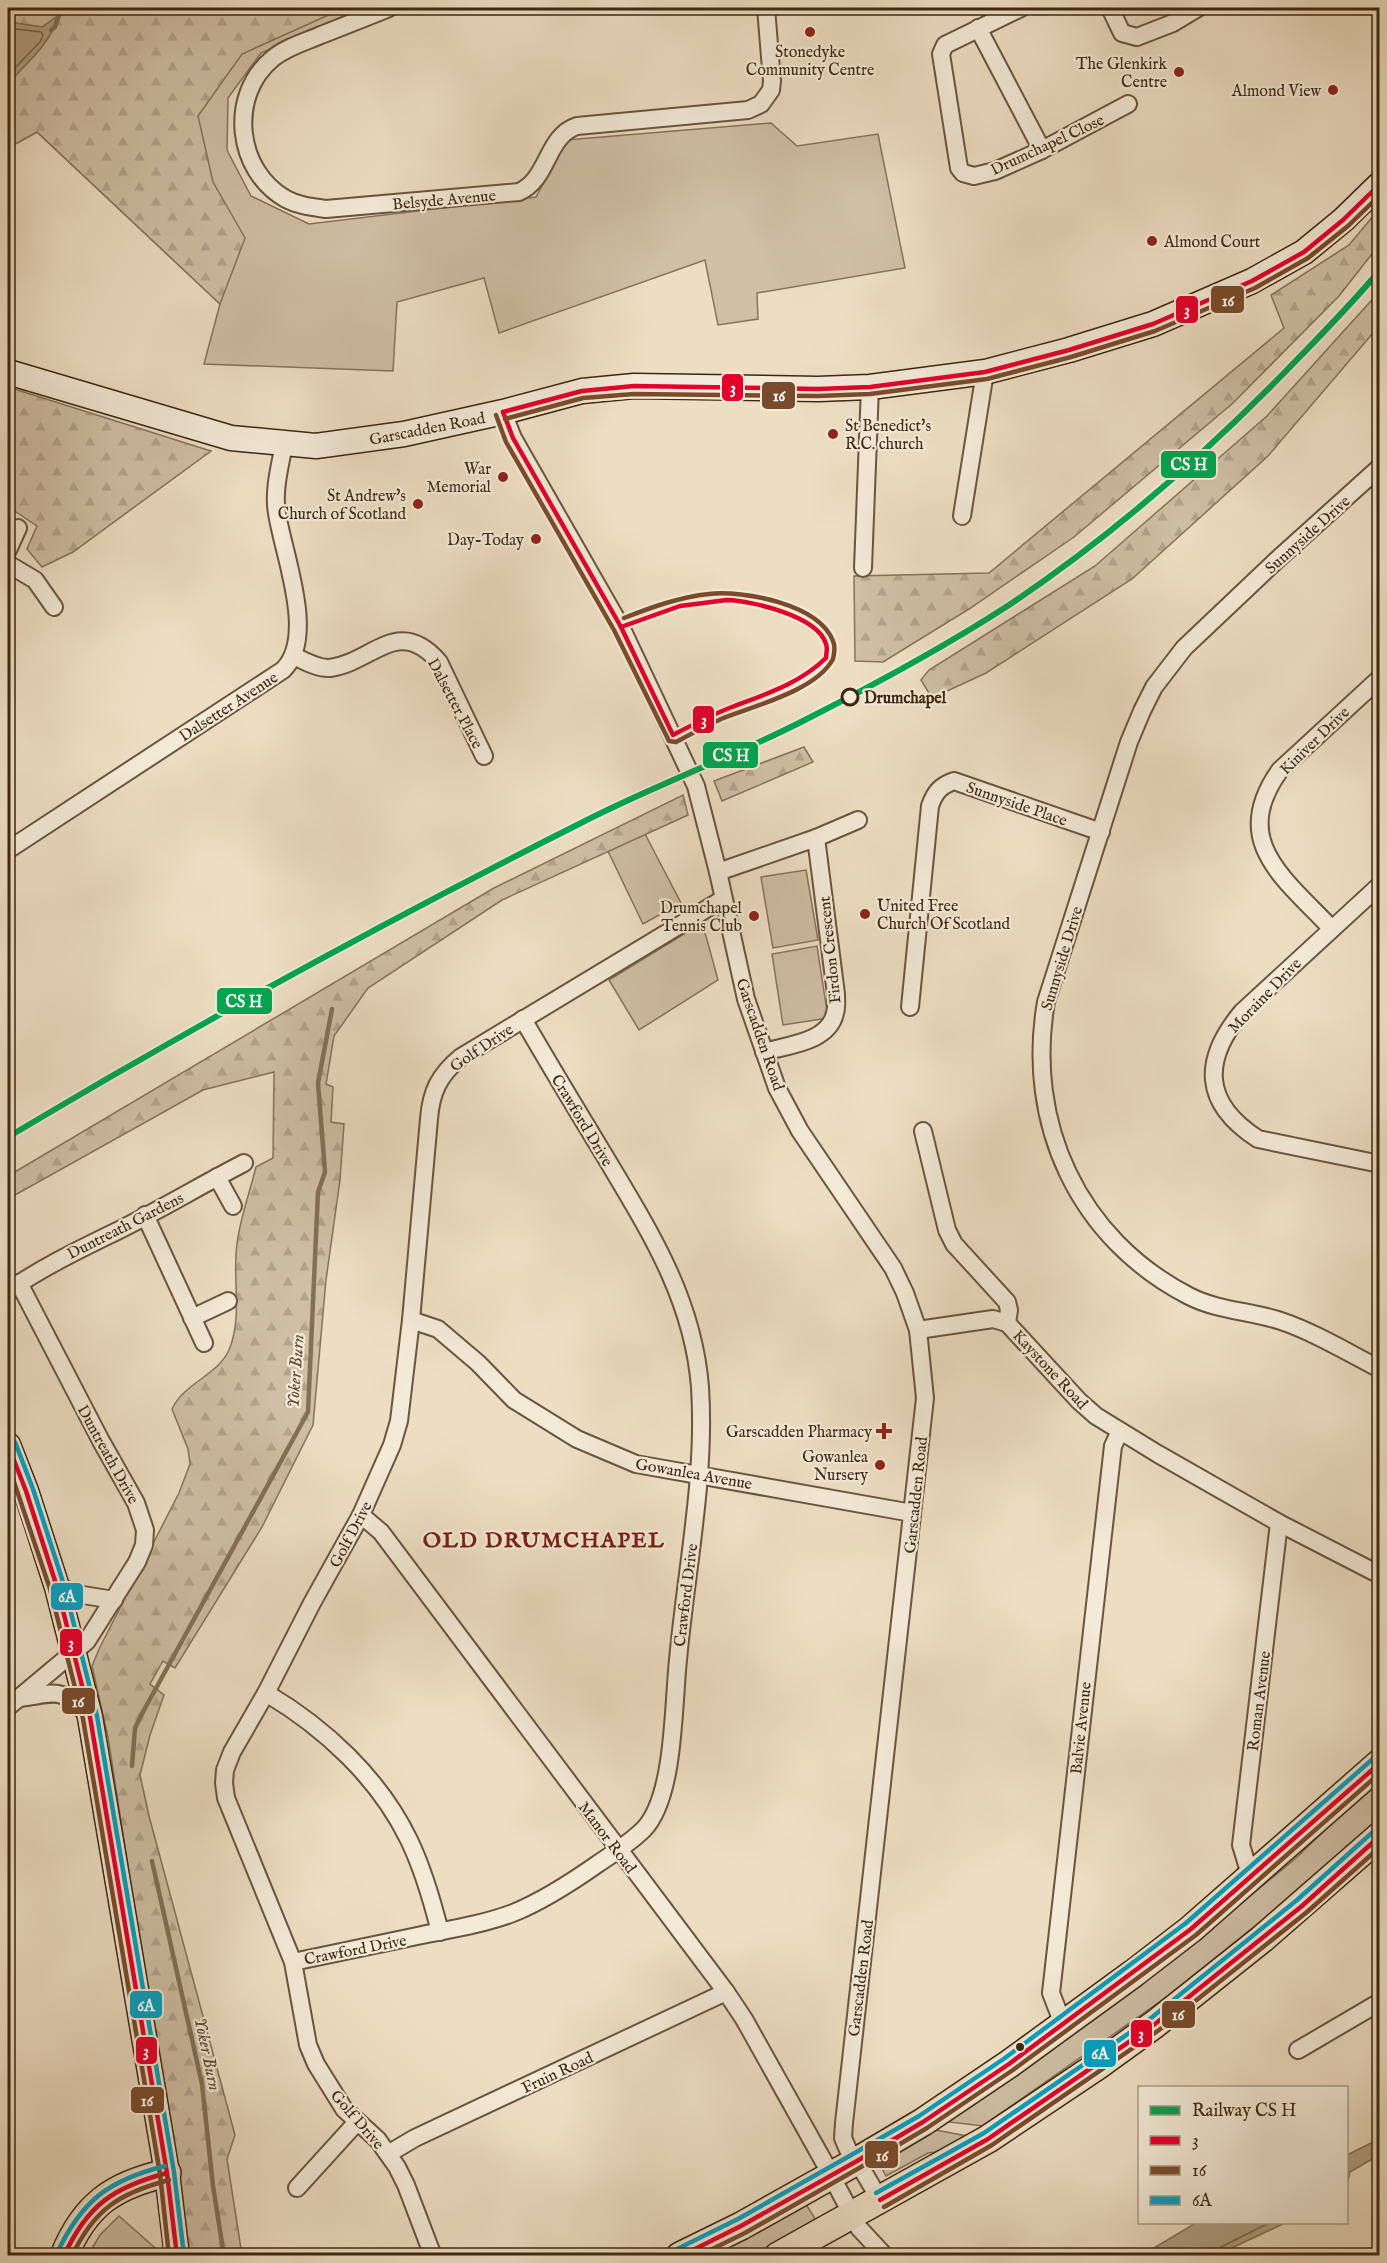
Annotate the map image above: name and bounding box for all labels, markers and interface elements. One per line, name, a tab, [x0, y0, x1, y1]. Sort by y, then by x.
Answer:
marker: Stonedyke Community Centre	[803, 25, 817, 39]
place label: Stonedyke Community Centre	[746, 43, 874, 81]
place label: The Glenkirk Centre	[1076, 55, 1167, 93]
marker: The Glenkirk Centre	[1172, 65, 1186, 79]
place label: Almond View	[1231, 82, 1321, 102]
marker: Almond View	[1326, 83, 1340, 97]
street label: Drumchapel Close	[988, 111, 1108, 181]
street label: Belsyde Avenue	[392, 187, 497, 215]
place label: Almond Court	[1163, 233, 1261, 253]
marker: Almond Court	[1145, 234, 1159, 248]
line badge: 16	[1210, 285, 1245, 314]
text: 16	[1222, 292, 1236, 312]
line badge: 3	[1175, 295, 1199, 324]
text: 3	[1184, 301, 1190, 321]
line badge: 3	[721, 373, 744, 402]
text: 3	[730, 379, 736, 399]
line badge: 16	[761, 381, 796, 410]
text: 16	[773, 387, 787, 407]
street label: Garscadden Road	[368, 409, 487, 451]
place label: St Benedict's R.C. church	[845, 417, 931, 455]
marker: St Benedict's R.C. church	[826, 427, 840, 441]
line badge: CS H	[1160, 450, 1217, 479]
text: CS H	[1171, 456, 1208, 476]
place label: War Memorial	[426, 460, 492, 498]
marker: War Memorial	[496, 470, 510, 484]
place label: St Andrew's Church of Scotland	[278, 487, 406, 525]
street label: Sunnyside Drive	[1262, 492, 1355, 579]
marker: St Andrew's Church of Scotland	[411, 497, 425, 511]
place label: Day-Today	[447, 531, 524, 551]
marker: Day-Today	[529, 532, 543, 546]
street label: Dalsetter Place	[422, 655, 486, 753]
street label: Dalsetter Avenue	[176, 668, 282, 747]
marker: Drumchapel	[841, 688, 859, 706]
place label: Drumchapel	[864, 689, 947, 709]
street label: Kiniver Drive	[1276, 703, 1355, 780]
line badge: 3	[692, 705, 715, 734]
text: 3	[701, 711, 707, 731]
line badge: CS H	[702, 741, 759, 769]
text: CS H	[713, 747, 750, 767]
street label: Sunnyside Place	[963, 778, 1069, 831]
street label: Firdon Crescent	[815, 895, 847, 1004]
place label: United Free Church Of Scotland	[877, 897, 1010, 935]
place label: Drumchapel Tennis Club	[660, 899, 743, 937]
street label: Sunnyside Drive	[1038, 904, 1088, 1013]
marker: United Free Church Of Scotland	[858, 907, 872, 921]
marker: Drumchapel Tennis Club	[747, 909, 761, 923]
street label: Moraine Drive	[1225, 954, 1306, 1038]
street label: Garscadden Road	[731, 976, 788, 1094]
line badge: CS H	[216, 987, 273, 1015]
text: CS H	[226, 993, 263, 1013]
street label: Golf Drive	[447, 1020, 518, 1077]
street label: Crawford Drive	[546, 1071, 617, 1171]
street label: Duntreath Gardens	[64, 1189, 188, 1265]
street label: Kaystone Road	[1008, 1326, 1092, 1415]
water label: Yoker Burn	[282, 1333, 311, 1409]
street label: Duntreath Drive	[72, 1402, 143, 1508]
place label: Garscadden Pharmacy	[726, 1423, 872, 1443]
marker: Garscadden Pharmacy	[877, 1424, 891, 1438]
street label: Garscadden Road	[901, 1435, 933, 1555]
place label: Gowanlea Nursery	[802, 1448, 868, 1486]
street label: Gowanlea Avenue	[634, 1455, 754, 1495]
marker: Gowanlea Nursery	[873, 1458, 887, 1472]
street label: Golf Drive	[326, 1498, 378, 1572]
district label: OLD DRUMCHAPEL	[423, 1527, 665, 1555]
street label: Crawford Drive	[671, 1542, 703, 1648]
line badge: 6A	[50, 1582, 84, 1611]
text: 6A	[58, 1588, 77, 1608]
line badge: 3	[59, 1628, 83, 1657]
text: 3	[68, 1634, 74, 1654]
street label: Roman Avenue	[1244, 1650, 1276, 1753]
street label: Balvie Avenue	[1067, 1681, 1097, 1775]
line badge: 16	[61, 1687, 96, 1715]
text: 16	[72, 1693, 86, 1713]
street label: Manor Road	[573, 1798, 640, 1878]
street label: Garscadden Road	[845, 1918, 879, 2038]
street label: Crawford Drive	[302, 1931, 408, 1971]
line badge: 6A	[129, 1990, 163, 2019]
text: 6A	[137, 1997, 156, 2017]
line badge: 16	[1161, 2000, 1196, 2029]
text: 16	[1172, 2006, 1186, 2026]
water label: Yoker Burn	[188, 2016, 225, 2093]
line badge: 3	[1130, 2019, 1153, 2048]
text: 3	[1138, 2025, 1144, 2045]
line badge: 3	[135, 2036, 158, 2065]
line badge: 6A	[1083, 2039, 1117, 2068]
unlabelled marker	[1014, 2041, 1026, 2053]
text: 3	[143, 2042, 149, 2062]
text: 6A	[1091, 2045, 1110, 2065]
street label: Fruin Road	[519, 2048, 597, 2099]
line badge: 16	[130, 2086, 165, 2114]
street label: Golf Drive	[325, 2086, 388, 2154]
legend	[1138, 2086, 1348, 2224]
text: 16	[141, 2092, 155, 2112]
text: Railway CS H	[1192, 2100, 1296, 2123]
text: 3	[1192, 2130, 1199, 2153]
line badge: 16	[864, 2140, 899, 2169]
text: 16	[876, 2147, 890, 2167]
text: 16	[1192, 2160, 1207, 2183]
text: 6A	[1192, 2190, 1213, 2213]

